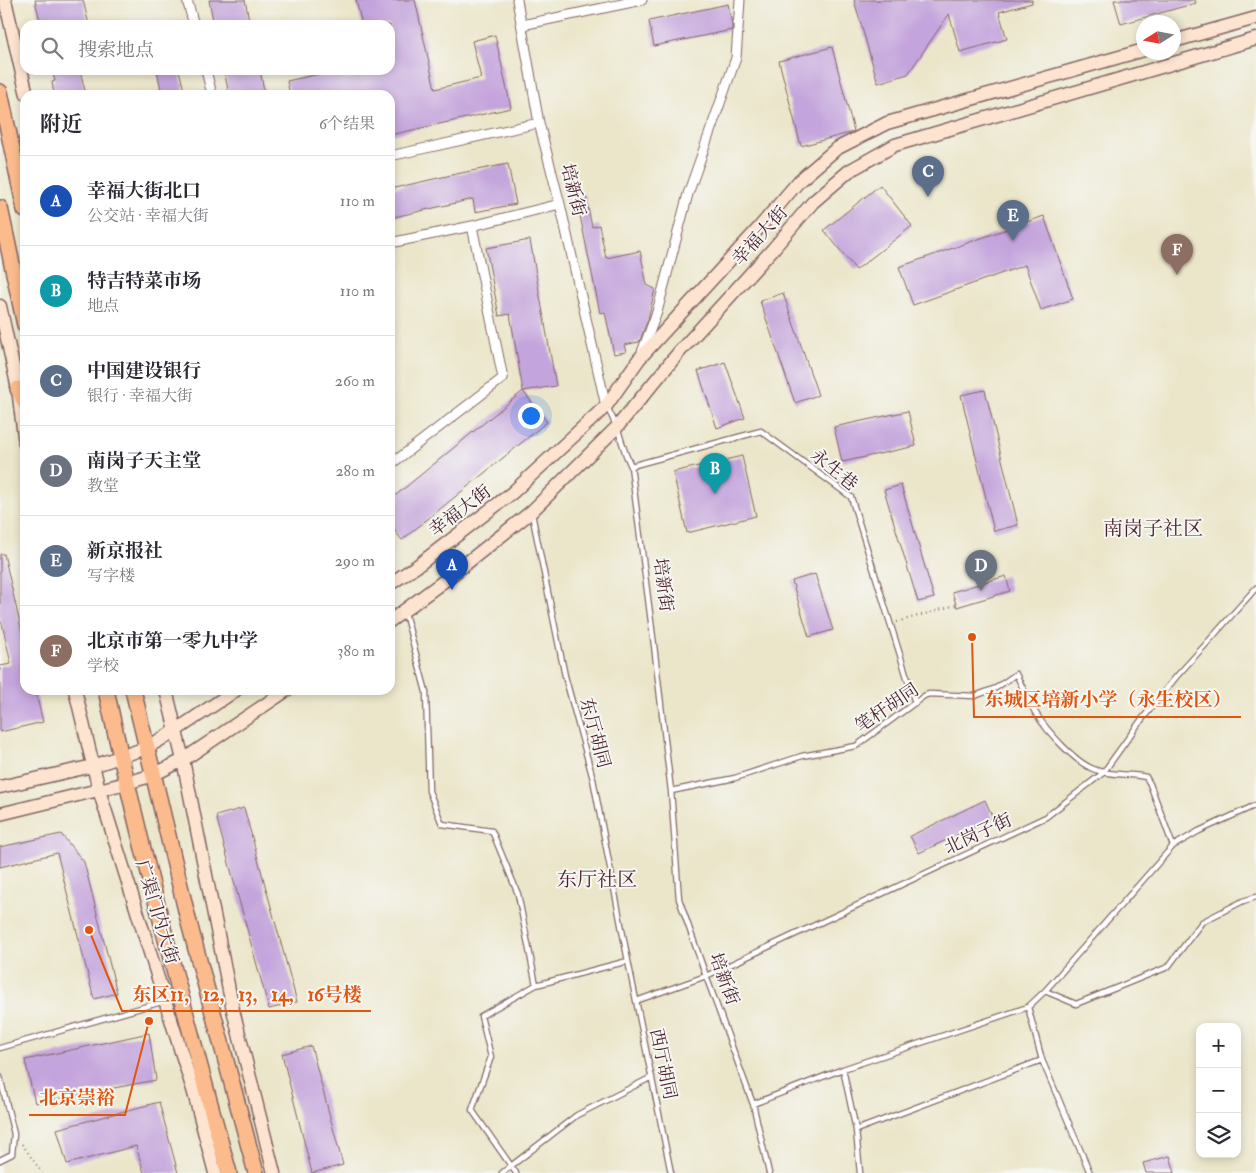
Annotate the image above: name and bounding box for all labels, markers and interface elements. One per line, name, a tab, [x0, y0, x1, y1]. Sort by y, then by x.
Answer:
north arrow	[1136, 15, 1181, 60]
search box	[20, 20, 395, 75]
icon: search	[38, 34, 66, 62]
text: 搜索地点	[78, 38, 154, 62]
text: 附近	[40, 111, 82, 138]
text: 6个结果	[319, 114, 375, 134]
pin: C	[912, 156, 944, 197]
street label: 培新街	[555, 161, 591, 219]
text: 幸福大街北口	[87, 179, 201, 203]
text: A	[51, 191, 61, 211]
text: 110 m	[340, 191, 375, 211]
pin: E	[997, 200, 1029, 241]
street label: 幸福大街	[727, 202, 793, 270]
text: 公交站 · 幸福大街	[87, 206, 209, 226]
pin: F	[1161, 234, 1193, 275]
text: 特吉特菜市场	[87, 269, 201, 293]
text: B	[51, 281, 61, 301]
text: 110 m	[340, 281, 375, 301]
text: 地点	[87, 296, 119, 316]
text: 中国建设银行	[87, 359, 201, 383]
text: C	[50, 371, 62, 391]
text: 260 m	[335, 371, 375, 391]
text: 银行 · 幸福大街	[87, 386, 193, 406]
your location	[518, 403, 544, 429]
street label: 永生巷	[806, 444, 862, 496]
text: 南岗子天主堂	[87, 449, 201, 473]
pin: B	[699, 453, 731, 494]
text: D	[49, 461, 63, 481]
text: 280 m	[335, 461, 375, 481]
text: 教堂	[87, 476, 119, 496]
street label: 幸福大街	[424, 480, 496, 542]
district label: 南岗子社区	[1103, 516, 1203, 541]
text: 新京报社	[87, 539, 163, 563]
pin: A	[436, 549, 468, 590]
pin: D	[965, 550, 997, 591]
text: E	[50, 551, 62, 571]
text: 290 m	[335, 551, 375, 571]
street label: 培新街	[648, 557, 678, 613]
text: 写字楼	[87, 566, 135, 586]
text: 北京市第一零九中学	[87, 629, 258, 653]
text: F	[51, 641, 61, 661]
text: 380 m	[337, 641, 375, 661]
text: 学校	[87, 656, 119, 676]
street label: 笔杆胡同	[851, 678, 923, 738]
callout: 东城区培新小学（永生校区）	[974, 683, 1241, 717]
text: 东城区培新小学（永生校区）	[984, 688, 1232, 712]
street label: 东厅胡同	[575, 695, 615, 771]
street label: 北岗子街	[941, 808, 1015, 860]
street label: 广渠门内大街	[130, 857, 184, 967]
district label: 东厅社区	[557, 867, 637, 892]
street label: 培新街	[704, 950, 744, 1008]
callout: 东区11，12，13，14，16号楼	[122, 977, 371, 1011]
text: 东区11，12，13，14，16号楼	[132, 983, 362, 1007]
map controls	[1196, 1023, 1241, 1158]
button: +	[1196, 1023, 1241, 1068]
street label: 西厅胡同	[644, 1026, 682, 1102]
button: −	[1196, 1068, 1241, 1113]
callout: 北京崇裕	[29, 1081, 125, 1115]
text: 北京崇裕	[39, 1086, 115, 1110]
button: layers	[1196, 1113, 1241, 1158]

